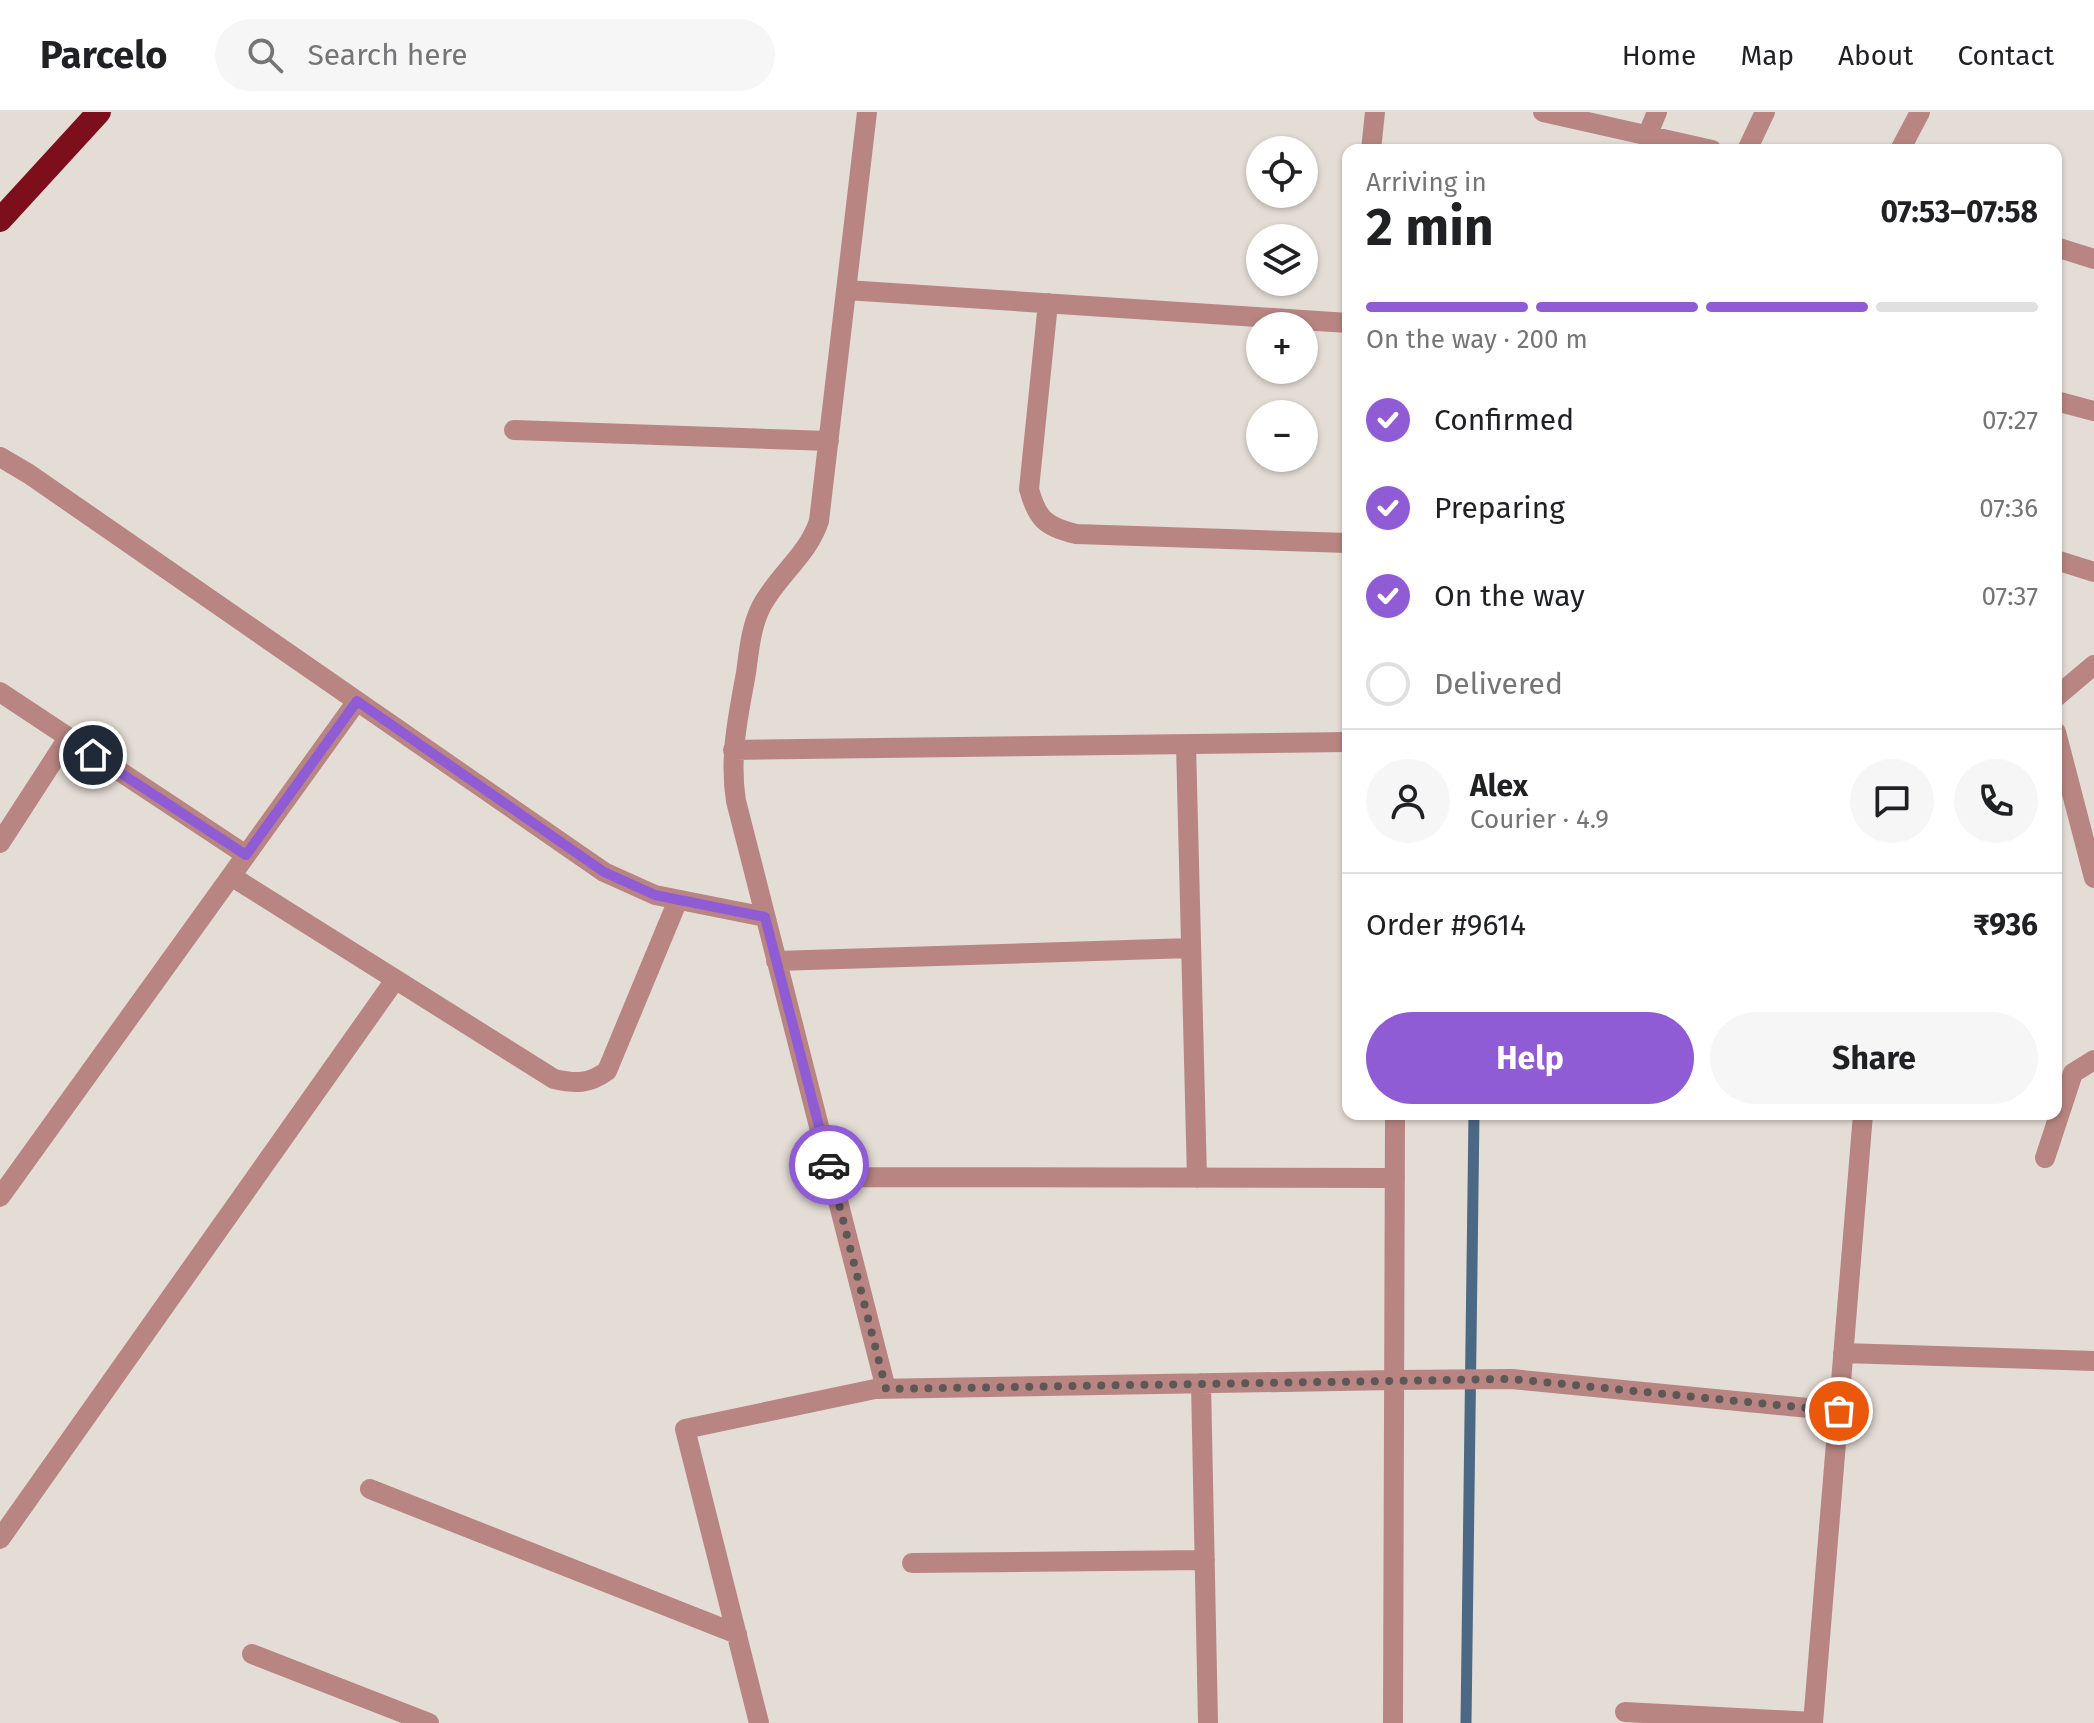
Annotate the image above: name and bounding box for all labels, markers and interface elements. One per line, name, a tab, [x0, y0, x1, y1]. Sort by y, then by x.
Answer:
search box	[215, 19, 775, 91]
text: Parcelo	[40, 32, 167, 78]
icon: search	[243, 33, 287, 77]
text: Search here	[307, 37, 468, 73]
text: Home	[1622, 39, 1696, 72]
text: Map	[1740, 39, 1794, 72]
text: About	[1838, 39, 1913, 72]
text: Contact	[1957, 39, 2054, 72]
map controls	[1246, 136, 1318, 472]
button: locate	[1246, 136, 1318, 208]
text: Arriving in	[1366, 167, 1487, 198]
text: 07:53–07:58	[1881, 194, 2038, 230]
text: 2 min	[1366, 196, 1494, 259]
button: layers	[1246, 224, 1318, 296]
button: +	[1246, 312, 1318, 384]
text: On the way · 200 m	[1366, 324, 1588, 355]
icon: check	[1366, 398, 1410, 442]
button: −	[1246, 400, 1318, 472]
text: Confirmed	[1434, 402, 1574, 438]
text: 07:27	[1982, 405, 2038, 436]
icon: check	[1366, 486, 1410, 530]
text: Preparing	[1434, 490, 1565, 526]
text: 07:36	[1979, 493, 2038, 524]
icon: check	[1366, 574, 1410, 618]
text: On the way	[1434, 578, 1585, 614]
text: 07:37	[1982, 581, 2038, 612]
text: Delivered	[1434, 666, 1563, 702]
pin	[59, 721, 127, 789]
icon: home	[71, 733, 115, 777]
button: person	[1366, 759, 1450, 843]
button: chat	[1850, 759, 1934, 843]
button: phone	[1954, 759, 2038, 843]
text: Alex	[1470, 768, 1528, 804]
text: Courier · 4.9	[1470, 804, 1609, 835]
text: Order #9614	[1366, 907, 1526, 943]
text: ₹936	[1973, 907, 2038, 943]
button: Help	[1366, 1012, 1694, 1104]
button: Share	[1710, 1012, 2038, 1104]
courier	[789, 1125, 869, 1205]
icon: car	[807, 1143, 851, 1187]
pin	[1805, 1377, 1873, 1445]
icon: bag	[1817, 1389, 1861, 1433]

